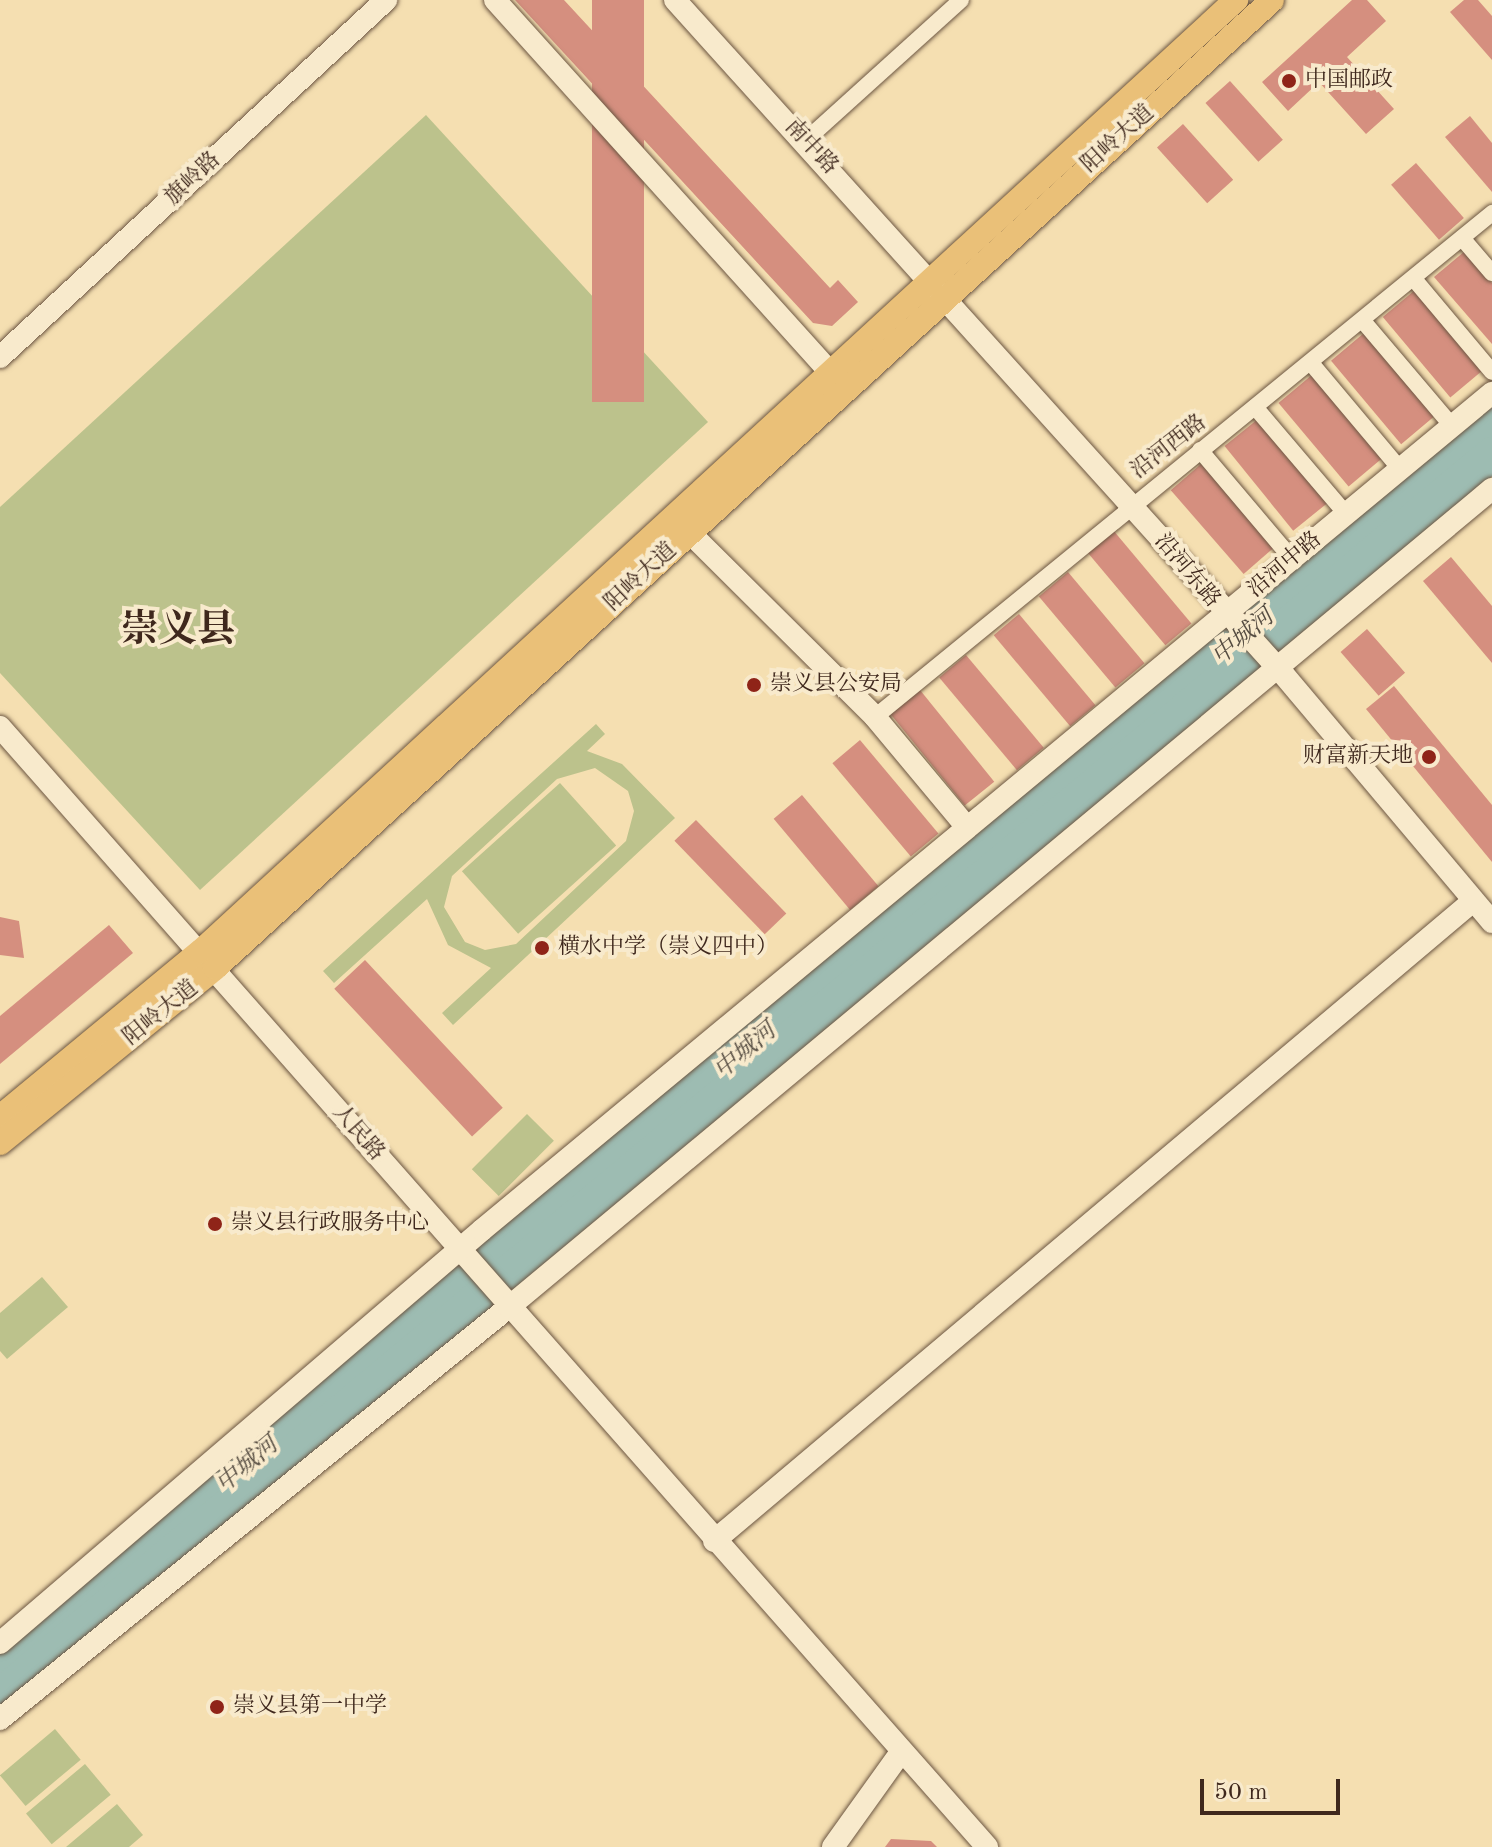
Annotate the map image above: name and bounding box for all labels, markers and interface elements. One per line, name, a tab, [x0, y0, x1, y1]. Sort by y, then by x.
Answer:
place label: 中国邮政	[1305, 68, 1393, 94]
marker: 中国邮政	[1280, 72, 1298, 90]
street label: 阳岭大道	[1076, 100, 1160, 178]
street label: 南中路	[779, 114, 843, 180]
street label: 旗岭路	[160, 147, 226, 211]
street label: 沿河西路	[1126, 410, 1212, 484]
street label: 沿河中路	[1243, 527, 1327, 603]
street label: 沿河东路	[1149, 529, 1225, 613]
street label: 阳岭大道	[600, 537, 682, 617]
water label: 中城河	[1207, 604, 1281, 672]
district label: 崇义县	[121, 609, 235, 655]
place label: 崇义县公安局	[770, 672, 902, 698]
marker: 崇义县公安局	[745, 676, 763, 694]
place label: 财富新天地	[1303, 744, 1413, 770]
marker: 财富新天地	[1420, 748, 1438, 766]
place label: 横水中学（崇义四中）	[558, 935, 778, 961]
marker: 横水中学（崇义四中）	[533, 939, 551, 957]
street label: 阳岭大道	[118, 975, 204, 1051]
water label: 中城河	[709, 1018, 783, 1086]
street label: 人民路	[326, 1099, 390, 1167]
place label: 崇义县行政服务中心	[231, 1211, 429, 1237]
marker: 崇义县行政服务中心	[206, 1215, 224, 1233]
water label: 中城河	[211, 1432, 285, 1500]
place label: 崇义县第一中学	[233, 1694, 387, 1720]
marker: 崇义县第一中学	[208, 1698, 226, 1716]
scale bar	[1204, 1763, 1344, 1813]
text: 50 m	[1214, 1781, 1268, 1805]

